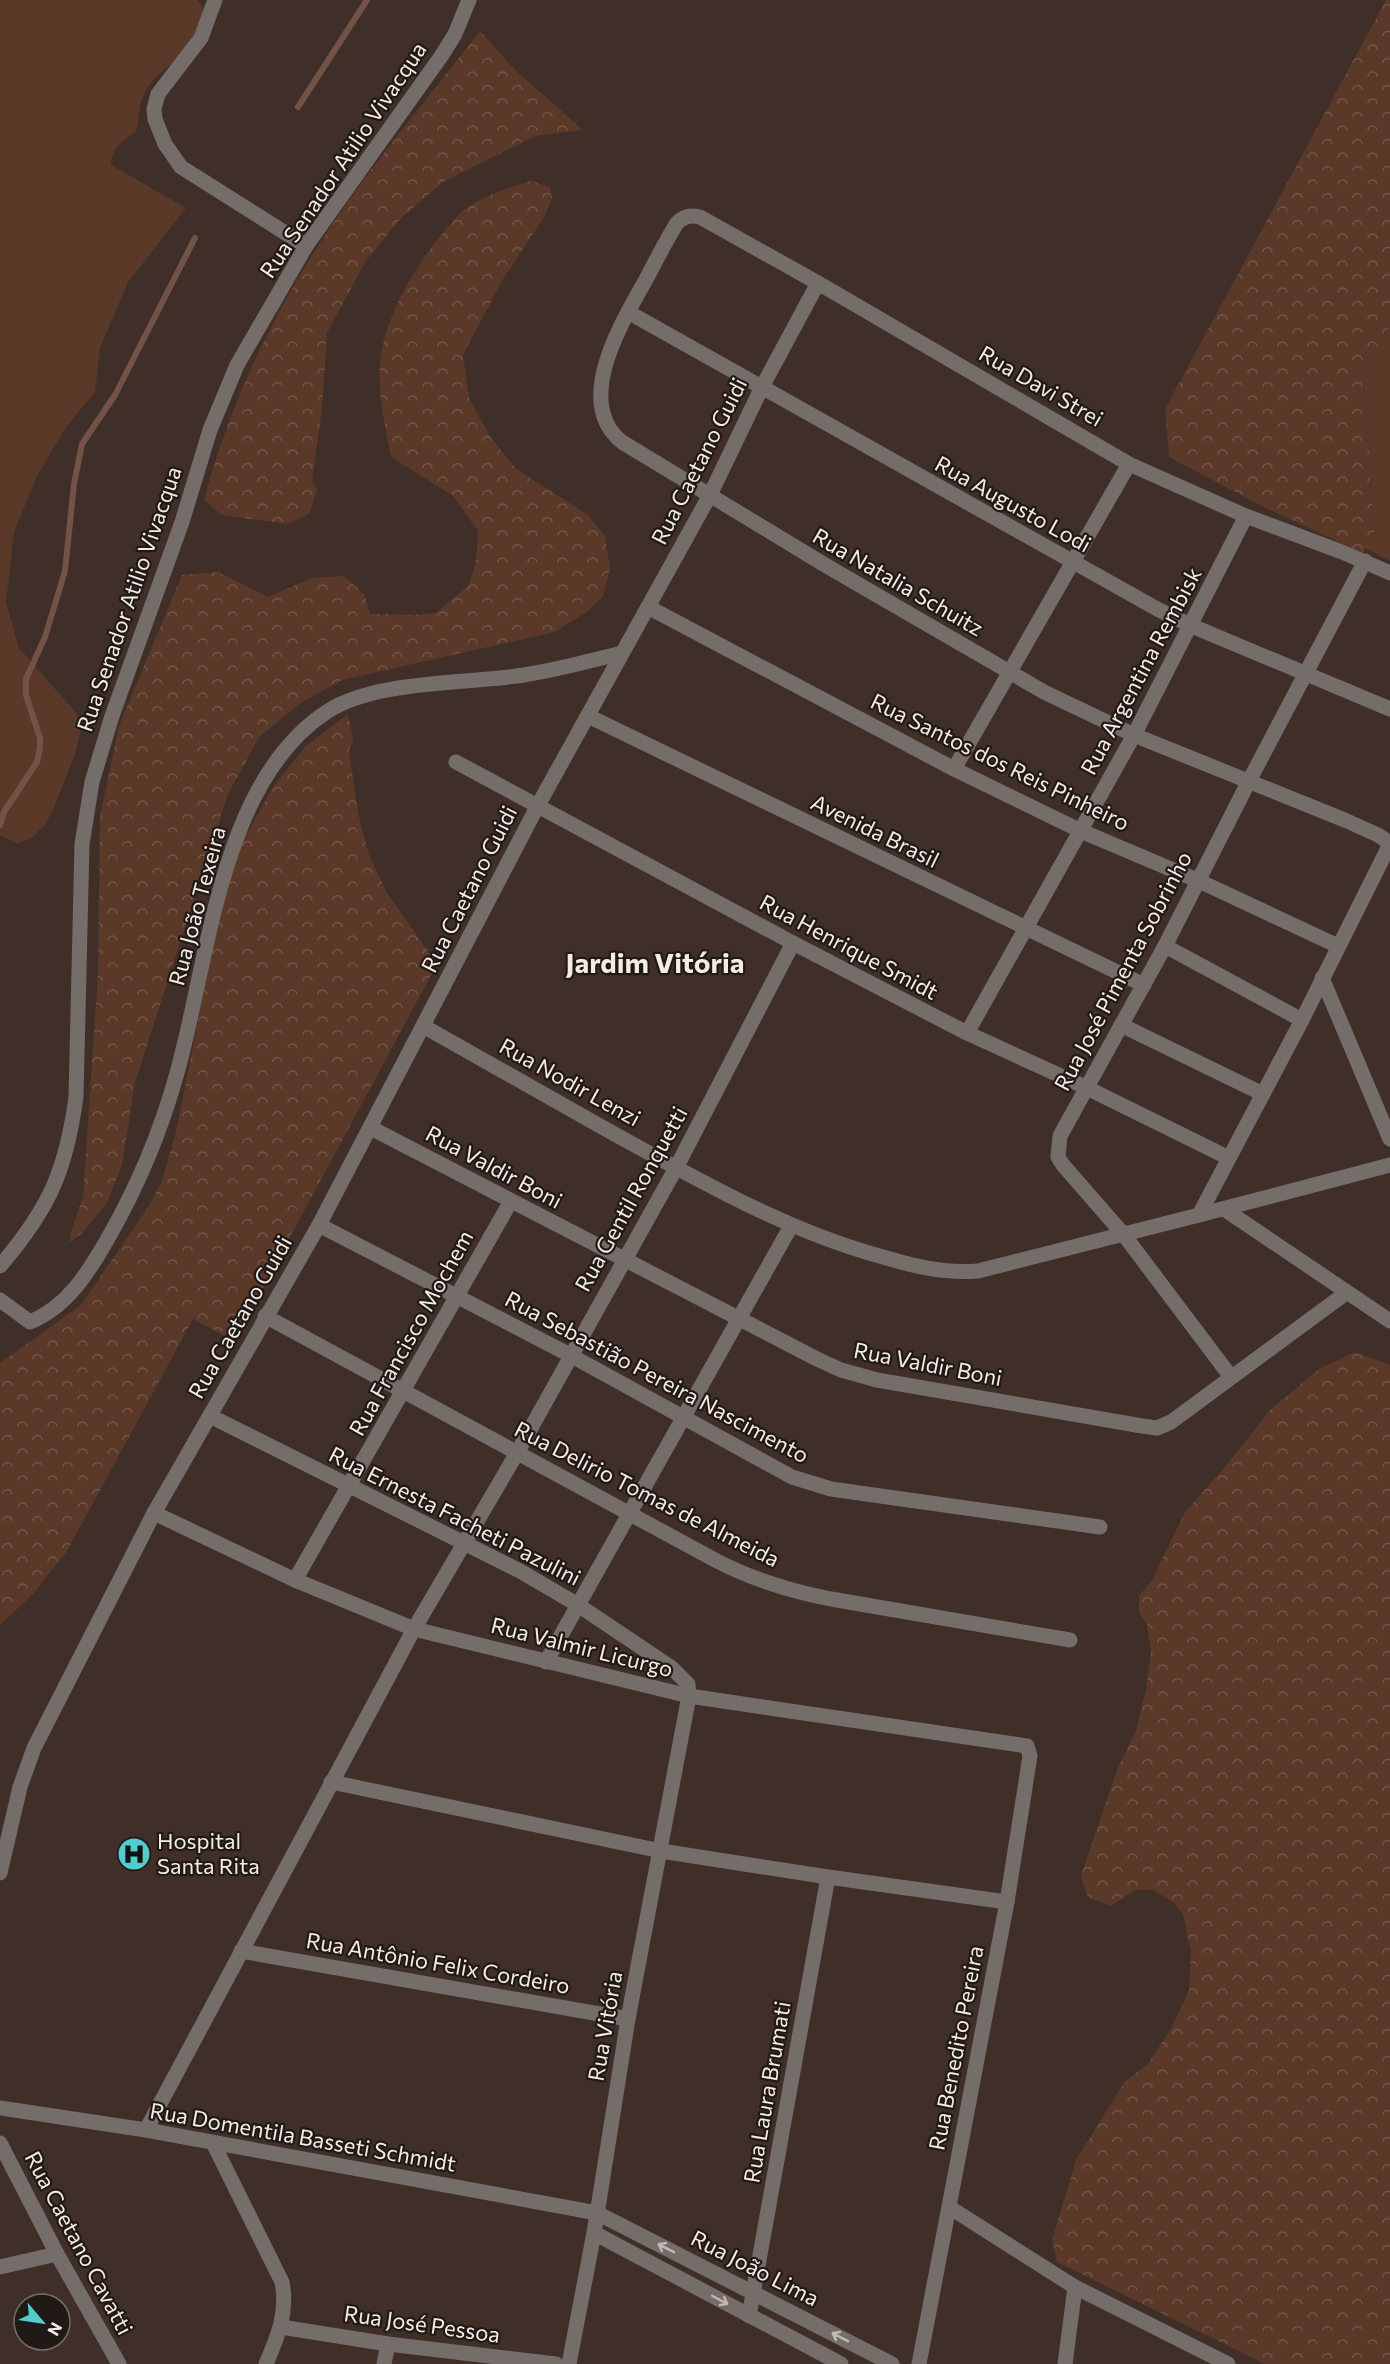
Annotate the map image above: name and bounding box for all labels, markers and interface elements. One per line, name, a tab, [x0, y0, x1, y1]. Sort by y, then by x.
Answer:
street label: Rua Senador Atilio Vivacqua	[254, 37, 432, 283]
street label: Rua Davi Strei	[974, 339, 1108, 432]
street label: Rua Caetano Guidi	[645, 373, 752, 549]
street label: Rua Augusto Lodi	[930, 449, 1096, 558]
street label: Rua Senador Atilio Vivacqua	[70, 463, 187, 735]
street label: Rua Natalia Schuitz	[808, 522, 988, 641]
street label: Rua Argentina Rembisk	[1074, 562, 1207, 779]
street label: Rua Santos dos Reis Pinheiro	[866, 687, 1134, 836]
street label: Avenida Brasil	[807, 788, 944, 873]
street label: Rua Caetano Guidi	[415, 801, 522, 977]
street label: Rua João Texeira	[162, 823, 231, 988]
street label: Rua José Pimenta Sobrinho	[1048, 846, 1197, 1095]
street label: Rua Henrique Smidt	[755, 888, 943, 1005]
district label: Jardim Vitória	[565, 945, 745, 979]
street label: Rua Nodir Lenzi	[495, 1032, 645, 1131]
street label: Rua Gentil Ronquetti	[568, 1101, 693, 1296]
street label: Rua Valdir Boni	[421, 1119, 567, 1214]
street label: Rua Francisco Mochem	[343, 1225, 478, 1440]
street label: Rua Caetano Guidi	[182, 1231, 297, 1403]
street label: Rua Sebastião Pereira Nascimento	[501, 1285, 814, 1468]
street label: Rua Valdir Boni	[852, 1336, 1005, 1391]
street label: Rua Delirio Tomas de Almeida	[510, 1415, 784, 1572]
street label: Rua Ernesta Facheti Pazulini	[325, 1440, 586, 1591]
street label: Rua Valmir Licurgo	[488, 1611, 676, 1682]
place label: Hospital Santa Rita	[157, 1827, 260, 1879]
hospital icon: Hospital Santa Rita	[116, 1836, 152, 1872]
street label: Rua Antônio Felix Cordeiro	[304, 1926, 572, 1999]
street label: Rua Benedito Pereira	[922, 1943, 989, 2153]
street label: Rua Vitória	[582, 1969, 627, 2083]
street label: Rua Laura Brumati	[737, 1999, 796, 2185]
street label: Rua Domentila Basseti Schmidt	[148, 2096, 458, 2177]
street label: Rua Caetano Cavatti	[20, 2146, 139, 2339]
street label: Rua João Lima	[687, 2224, 824, 2311]
one-way arrow	[658, 2242, 676, 2254]
north arrow	[12, 2292, 72, 2352]
one-way arrow	[711, 2294, 728, 2306]
street label: Rua José Pessoa	[342, 2299, 502, 2348]
text: N	[44, 2320, 67, 2339]
one-way arrow	[832, 2331, 849, 2343]

